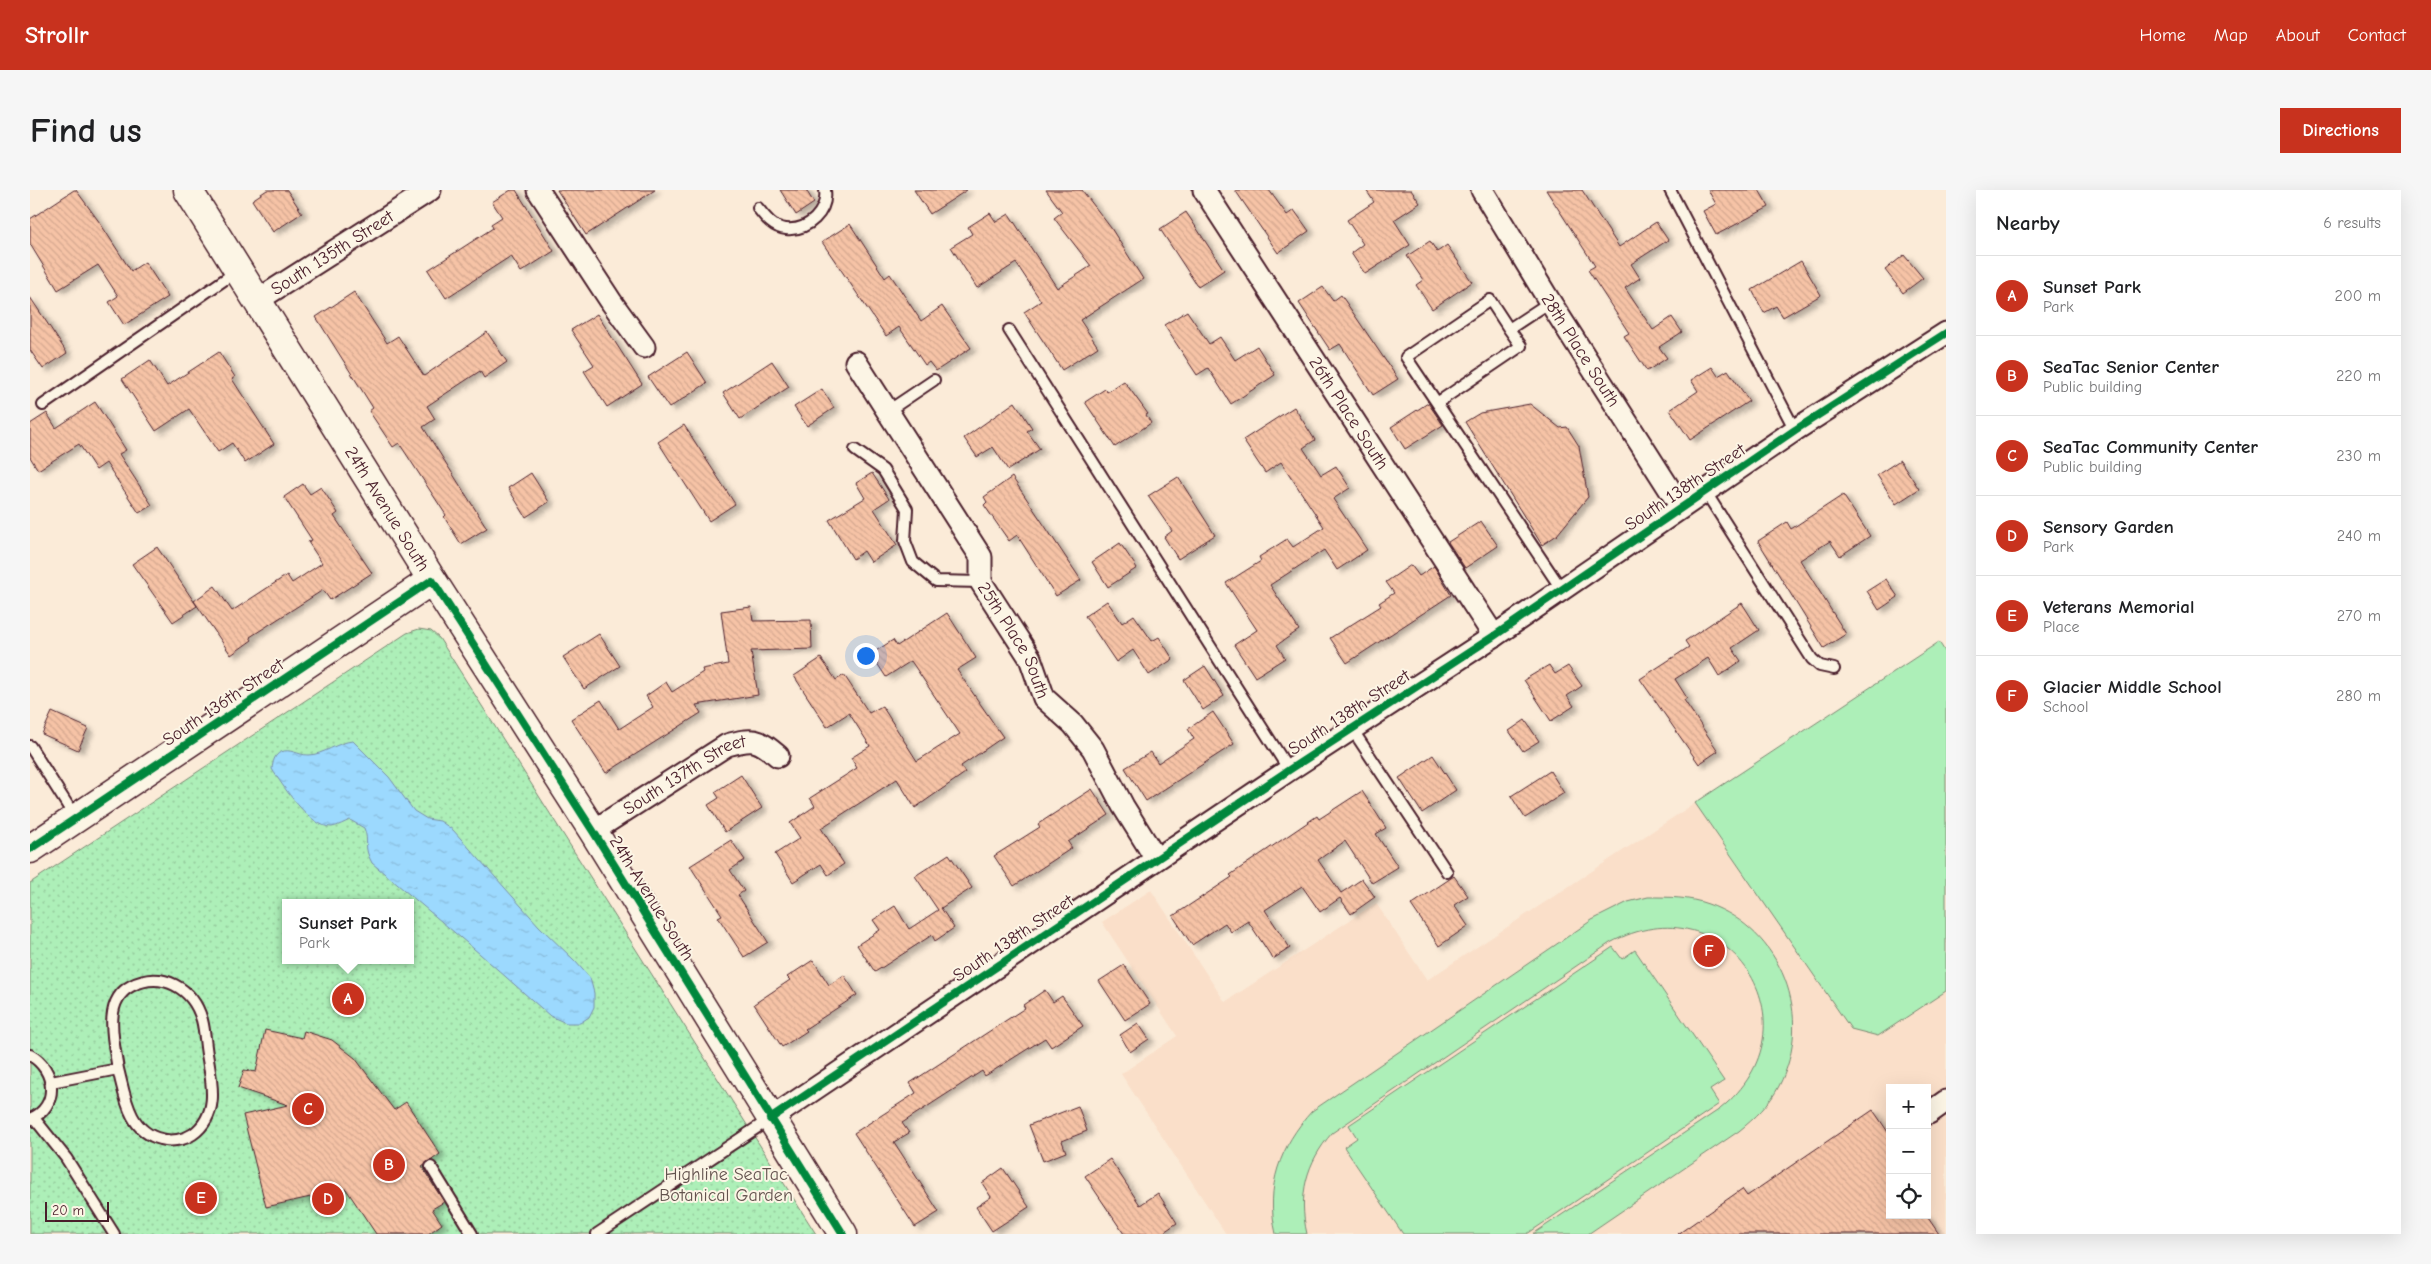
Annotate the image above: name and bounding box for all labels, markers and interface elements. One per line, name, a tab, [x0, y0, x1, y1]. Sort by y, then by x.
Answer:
text: Strollr	[25, 21, 89, 49]
text: Home	[2139, 25, 2186, 46]
text: Map	[2214, 25, 2248, 46]
text: About	[2276, 25, 2320, 46]
text: Contact	[2348, 25, 2406, 46]
button: Directions	[2280, 108, 2401, 153]
text: Find us	[30, 110, 142, 151]
street label: South 135th Street	[267, 206, 398, 300]
text: Nearby	[1996, 211, 2060, 235]
text: 6 results	[2323, 214, 2381, 232]
text: Sunset Park	[2043, 276, 2141, 298]
text: A	[2008, 287, 2016, 305]
text: 200 m	[2335, 287, 2381, 305]
street label: 28th Place South	[1536, 290, 1624, 411]
text: Park	[2043, 298, 2074, 316]
street label: 26th Place South	[1304, 353, 1393, 474]
text: SeaTac Senior Center	[2043, 356, 2219, 378]
text: B	[2007, 367, 2017, 385]
text: 220 m	[2336, 367, 2381, 385]
text: Public building	[2043, 378, 2142, 396]
text: SeaTac Community Center	[2043, 436, 2258, 458]
street label: South 138th Street	[1621, 439, 1750, 536]
street label: 24th Avenue South	[340, 443, 434, 575]
text: C	[2007, 447, 2017, 465]
text: 230 m	[2336, 447, 2381, 465]
text: Public building	[2043, 458, 2142, 476]
text: Sensory Garden	[2043, 516, 2174, 538]
text: D	[2007, 527, 2017, 545]
text: 240 m	[2337, 527, 2381, 545]
text: Park	[2043, 538, 2074, 556]
street label: 25th Place South	[973, 578, 1053, 702]
text: Veterans Memorial	[2043, 596, 2194, 618]
text: E	[2007, 607, 2017, 625]
text: 270 m	[2337, 607, 2381, 625]
text: Place	[2043, 618, 2079, 636]
your location	[853, 643, 879, 669]
street label: South 136th Street	[159, 654, 288, 751]
street label: South 138th Street	[1284, 665, 1415, 760]
text: Glacier Middle School	[2043, 676, 2222, 698]
text: F	[2007, 687, 2017, 705]
text: 280 m	[2336, 687, 2381, 705]
text: School	[2043, 698, 2089, 716]
street label: South 137th Street	[619, 731, 748, 820]
street label: 24th Avenue South	[605, 832, 698, 965]
street label: South 138th Street	[949, 890, 1078, 987]
popup	[282, 899, 414, 964]
text: Sunset Park	[299, 912, 397, 934]
pin: F	[1693, 932, 1725, 970]
text: Park	[299, 934, 330, 952]
pin: A	[332, 980, 364, 1018]
map controls	[1886, 1084, 1931, 1219]
button: +	[1886, 1084, 1931, 1129]
pin: C	[292, 1090, 324, 1128]
button: −	[1886, 1129, 1931, 1174]
pin: B	[373, 1146, 405, 1184]
park label: Highline SeaTac Botanical Garden	[659, 1164, 793, 1206]
button: locate	[1886, 1174, 1931, 1219]
pin: E	[185, 1179, 217, 1217]
pin: D	[312, 1180, 344, 1218]
scale bar	[45, 1199, 109, 1222]
text: 20 m	[52, 1202, 84, 1219]

